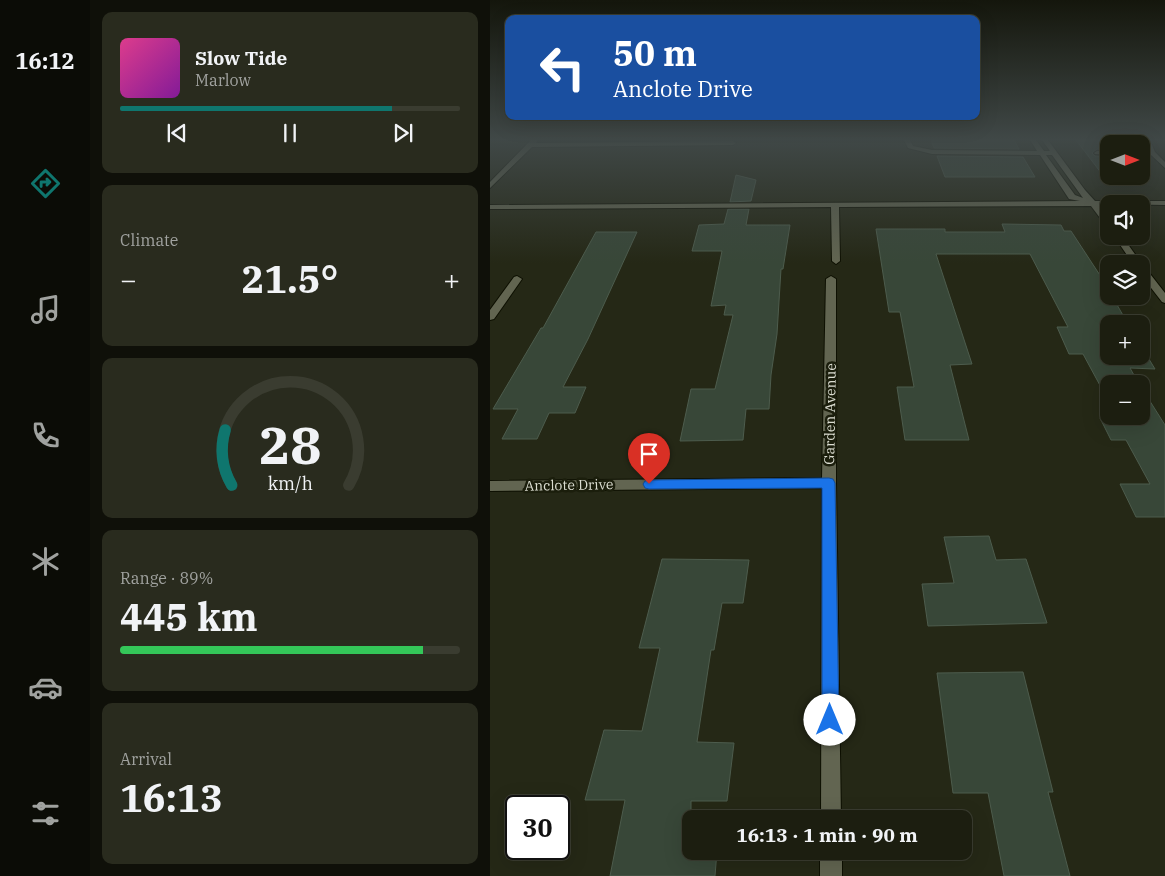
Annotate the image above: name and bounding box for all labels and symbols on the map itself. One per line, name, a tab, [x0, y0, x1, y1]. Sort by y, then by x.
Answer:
north arrow	[1100, 135, 1150, 185]
street label: Garden Avenue	[820, 363, 840, 465]
pin	[628, 433, 670, 484]
street label: Anclote Drive	[524, 475, 614, 495]
position arrow	[803, 693, 855, 745]
speed limit sign: 30	[505, 795, 570, 860]

